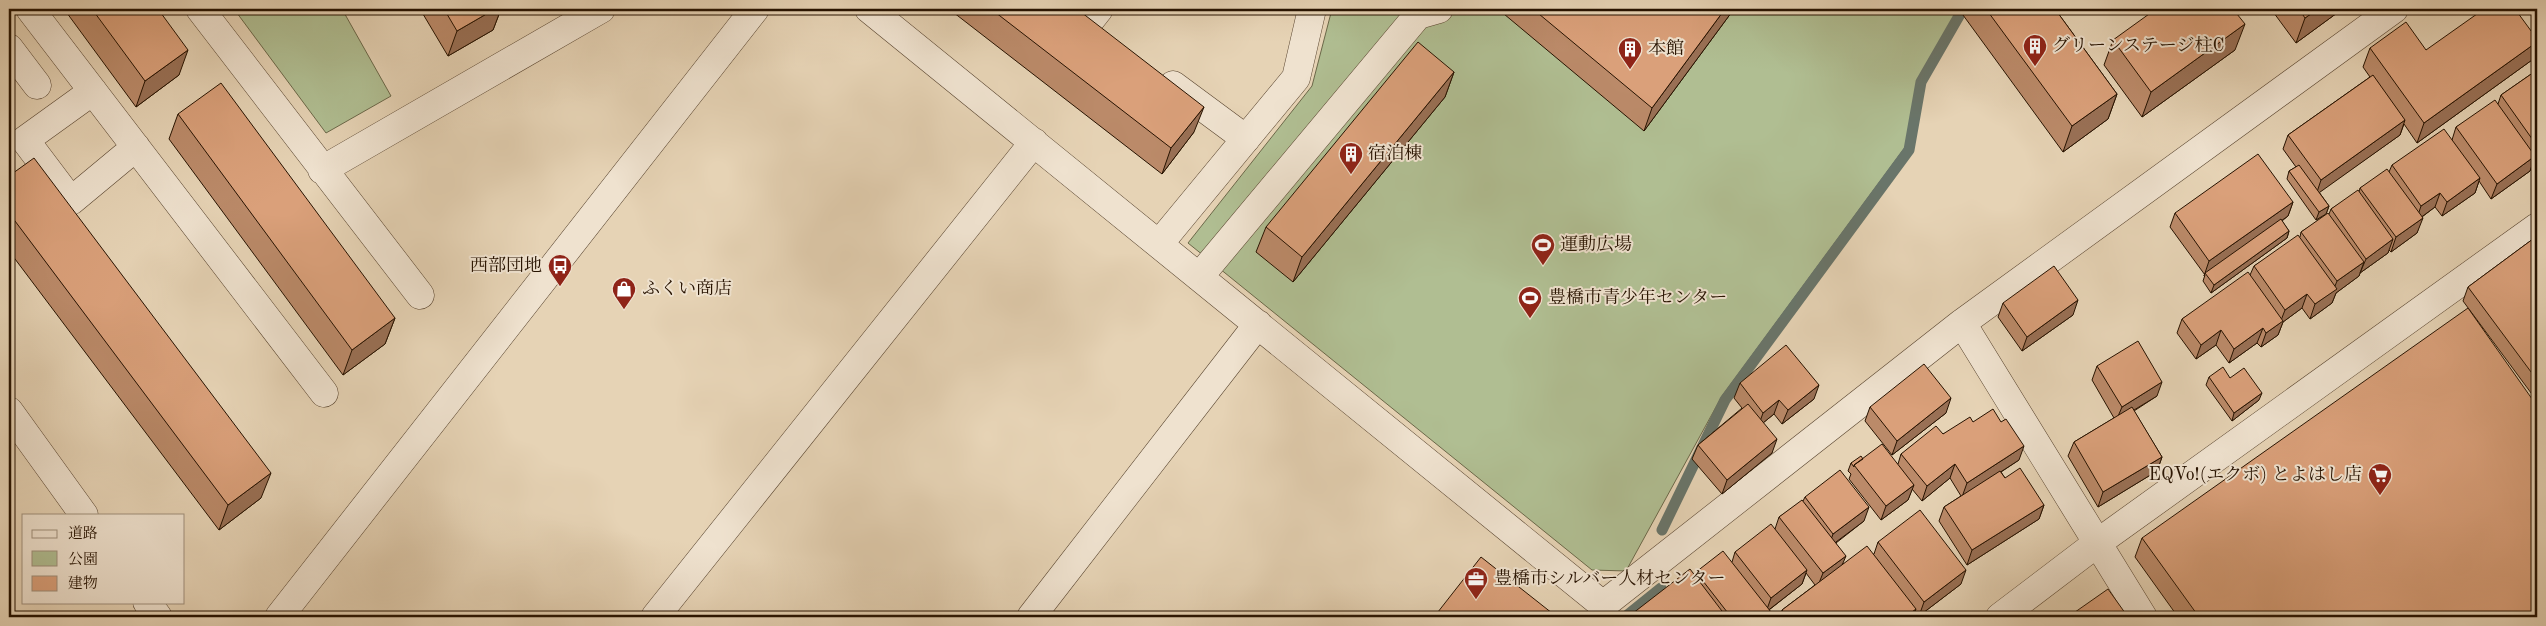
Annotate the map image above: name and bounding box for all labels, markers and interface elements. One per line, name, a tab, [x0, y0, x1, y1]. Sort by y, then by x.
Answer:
building icon: グリーンステージ柱C	[2022, 33, 2048, 67]
place label: グリーンステージ柱C	[2052, 35, 2224, 55]
building icon: 本館	[1617, 36, 1643, 70]
place label: 本館	[1648, 38, 1684, 58]
building icon: 宿泊棟	[1338, 141, 1364, 175]
place label: 宿泊棟	[1368, 143, 1422, 163]
sports icon: 運動広場	[1530, 232, 1556, 266]
place label: 運動広場	[1560, 234, 1632, 254]
bus stop icon: 西部団地	[547, 253, 573, 287]
place label: 西部団地	[470, 255, 542, 275]
shop icon: ふくい商店	[611, 276, 637, 310]
place label: ふくい商店	[642, 278, 732, 298]
sports icon: 豊橋市青少年センター	[1517, 285, 1543, 319]
place label: 豊橋市青少年センター	[1548, 287, 1727, 307]
supermarket icon: EQVo!(エクボ) とよはし店	[2367, 462, 2393, 496]
place label: EQVo!(エクボ) とよはし店	[2148, 464, 2362, 484]
legend	[22, 514, 185, 604]
text: 道路	[68, 525, 98, 542]
text: 公園	[68, 551, 98, 568]
office icon: 豊橋市シルバー人材センター	[1463, 566, 1489, 600]
place label: 豊橋市シルバー人材センター	[1494, 568, 1726, 588]
text: 建物	[68, 575, 98, 592]

